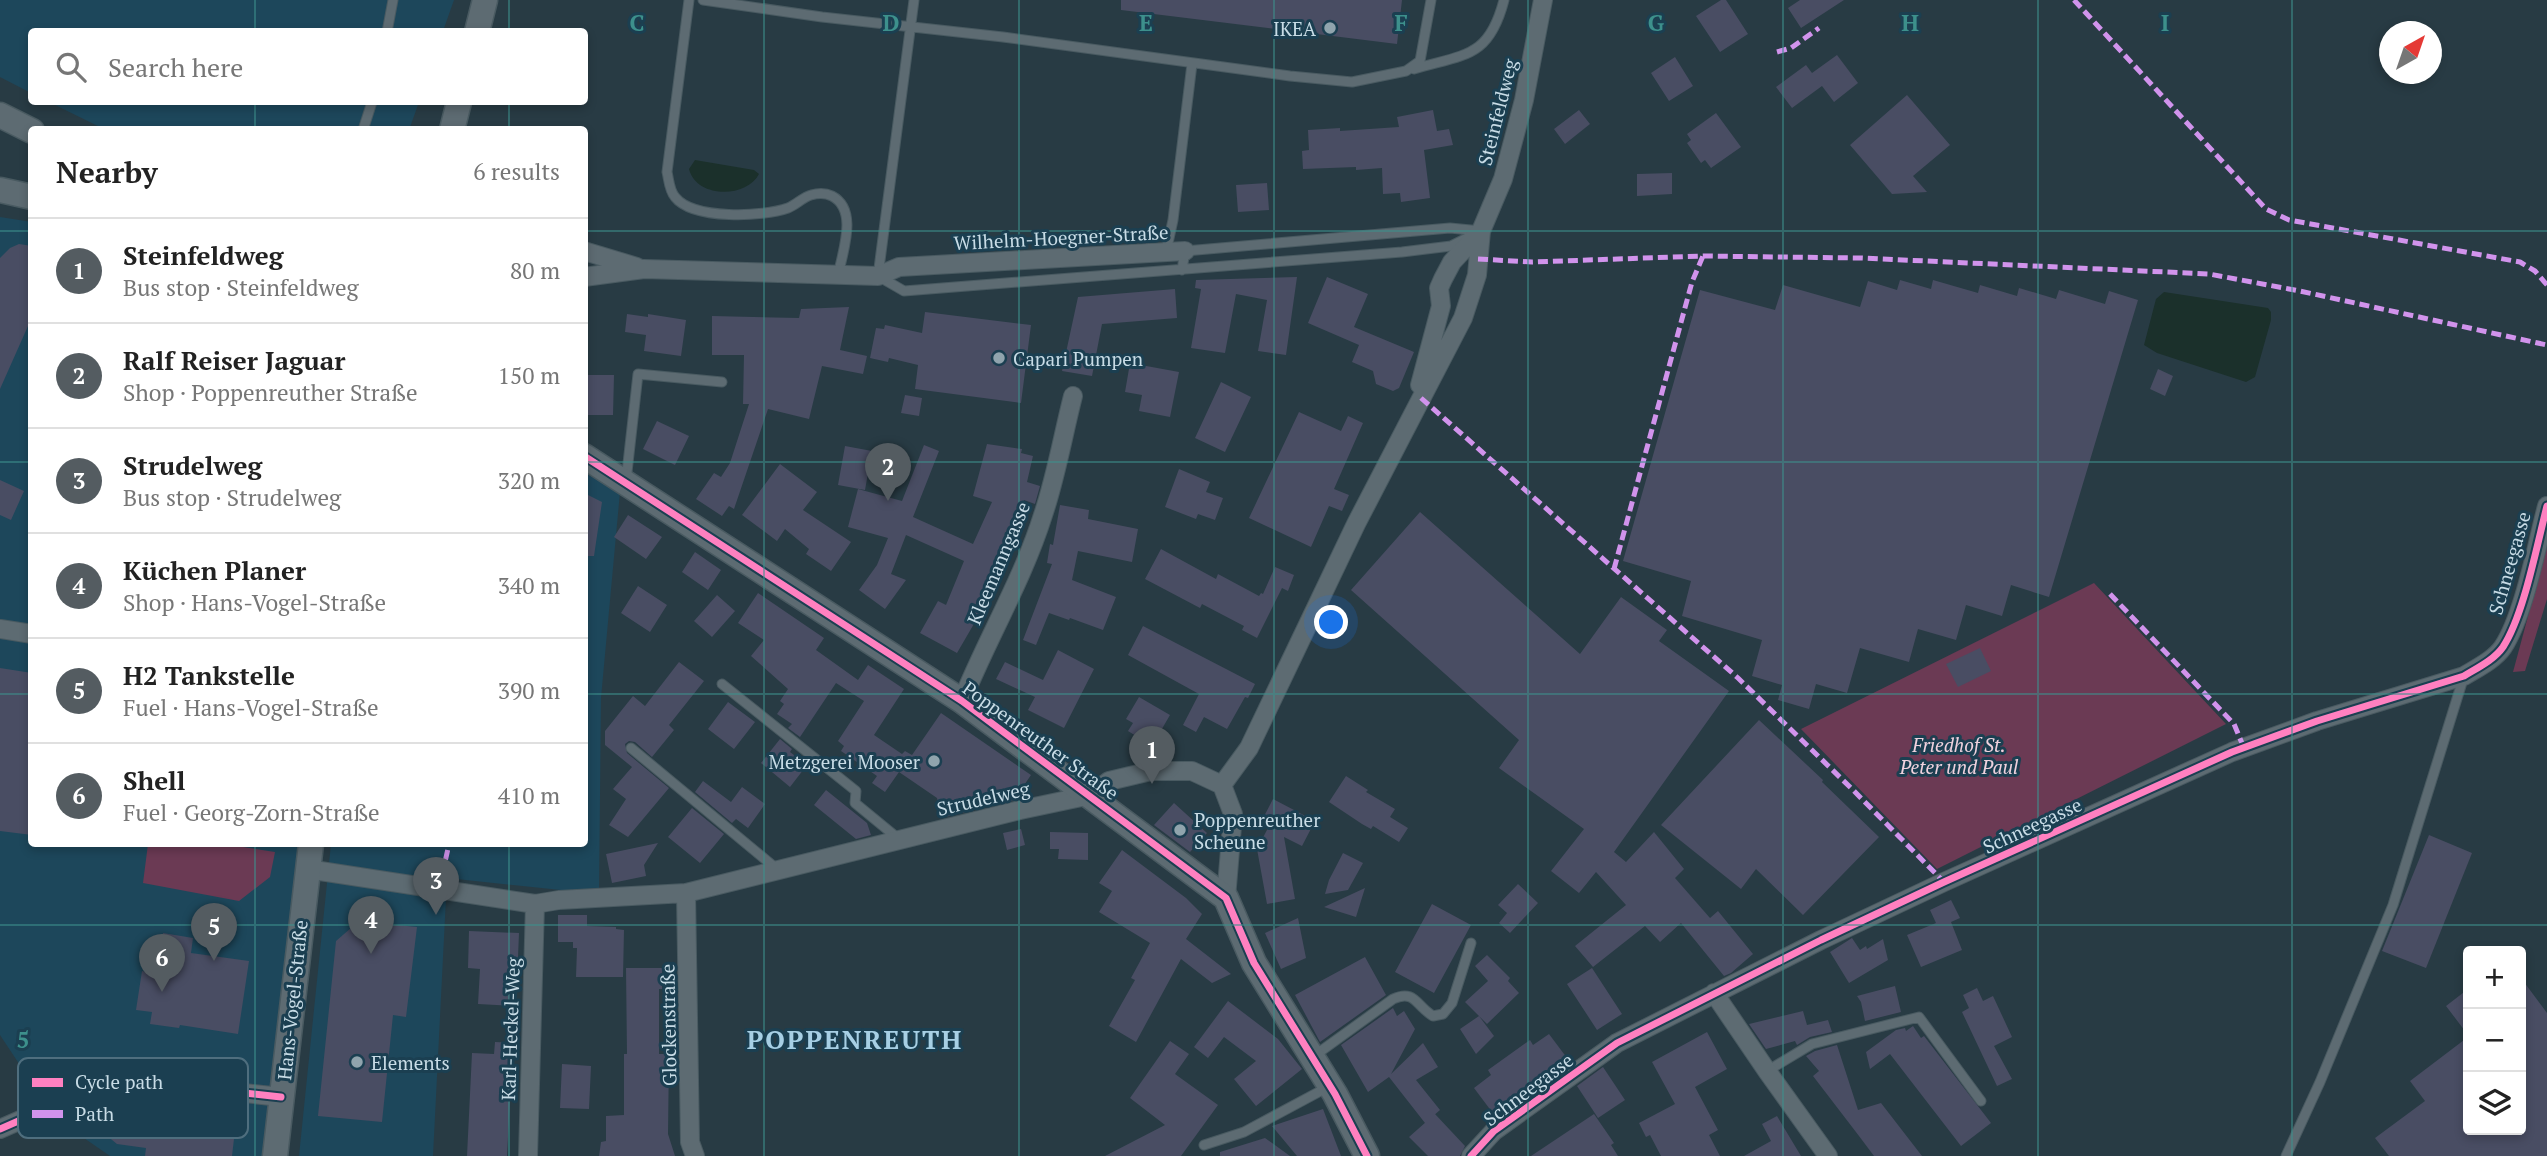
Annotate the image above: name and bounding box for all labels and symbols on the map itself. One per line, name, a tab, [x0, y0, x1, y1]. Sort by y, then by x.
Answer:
text: C	[630, 7, 645, 38]
text: D	[883, 7, 900, 38]
text: E	[1139, 7, 1153, 38]
text: F	[1394, 7, 1408, 38]
text: G	[1648, 7, 1665, 38]
text: H	[1901, 7, 1919, 38]
text: I	[2161, 7, 2169, 38]
place label: IKEA	[1273, 16, 1316, 41]
marker: IKEA	[1322, 20, 1338, 36]
north arrow	[2379, 21, 2442, 84]
street label: Steinfeldweg	[1472, 55, 1523, 168]
street label: Wilhelm-Hoegner-Straße	[953, 219, 1169, 255]
place label: Capari Pumpen	[1013, 346, 1143, 371]
marker: Capari Pumpen	[991, 350, 1007, 366]
pin: 2	[865, 443, 911, 501]
street label: Kleemanngasse	[961, 498, 1035, 628]
street label: Schneegasse	[2482, 509, 2536, 617]
your location	[1314, 605, 1348, 639]
street label: Poppenreuther Straße	[958, 675, 1124, 805]
pin: 1	[1129, 726, 1175, 784]
park label: Friedhof St. Peter und Paul	[1899, 732, 2019, 779]
place label: Metzgerei Mooser	[769, 749, 921, 774]
marker: Metzgerei Mooser	[926, 753, 942, 769]
street label: Strudelweg	[934, 775, 1033, 821]
street label: Schneegasse	[1979, 791, 2085, 859]
place label: Poppenreuther Scheune	[1194, 807, 1321, 854]
marker: Poppenreuther Scheune	[1172, 822, 1188, 838]
pin: 3	[413, 857, 459, 915]
pin: 4	[348, 896, 394, 954]
pin: 5	[191, 903, 237, 961]
street label: Hans-Vogel-Straße	[271, 919, 313, 1081]
pin: 6	[139, 934, 185, 992]
street label: Karl-Heckel-Weg	[495, 956, 525, 1101]
street label: Glockenstraße	[654, 964, 682, 1086]
district label: POPPENREUTH	[747, 1022, 963, 1056]
text: 5	[17, 1024, 30, 1055]
street label: Schneegasse	[1478, 1047, 1578, 1131]
place label: Elements	[371, 1050, 450, 1075]
marker: Elements	[349, 1054, 365, 1070]
legend	[18, 1058, 248, 1138]
text: Cycle path	[75, 1069, 163, 1094]
text: Path	[75, 1101, 114, 1126]

